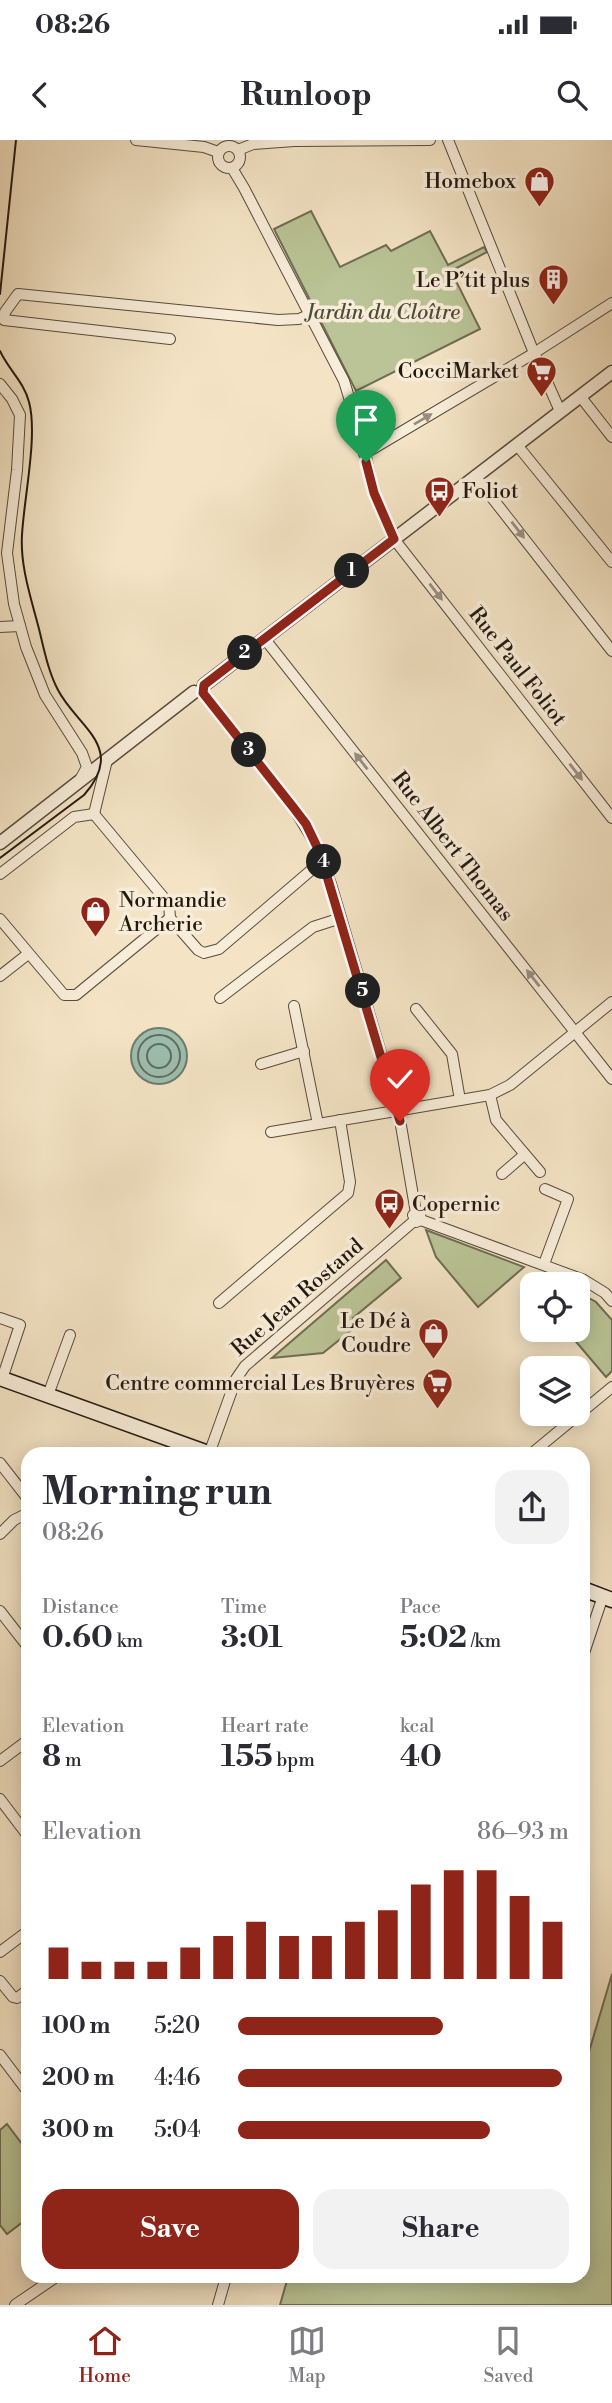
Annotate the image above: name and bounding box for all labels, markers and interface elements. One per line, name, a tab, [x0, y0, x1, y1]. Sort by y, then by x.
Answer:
text: 08:26	[35, 9, 110, 41]
text: Runloop	[240, 75, 372, 115]
icon: back	[21, 76, 59, 114]
icon: search	[553, 76, 591, 114]
shop icon: Homebox	[522, 164, 556, 208]
place label: Homebox	[424, 169, 516, 195]
building icon: Le P’tit plus	[536, 263, 570, 307]
place label: Le P’tit plus	[416, 268, 530, 294]
park label: Jardin du Cloître	[304, 300, 460, 326]
supermarket icon: CocciMarket	[525, 354, 559, 398]
place label: CocciMarket	[398, 359, 520, 385]
pin	[336, 390, 396, 462]
icon: arrive	[347, 401, 385, 439]
one-way arrow	[414, 413, 433, 425]
bus stop icon: Foliot	[422, 474, 456, 518]
place label: Foliot	[462, 479, 519, 505]
one-way arrow	[510, 521, 524, 539]
pin: 1	[334, 554, 370, 588]
text: 1	[347, 558, 356, 582]
one-way arrow	[429, 583, 444, 601]
street label: Rue Paul Foliot	[463, 602, 572, 732]
pin: 2	[228, 636, 262, 670]
text: 2	[239, 640, 250, 664]
pin: 3	[232, 732, 266, 768]
text: 3	[243, 737, 254, 761]
one-way arrow	[355, 752, 369, 770]
one-way arrow	[569, 762, 584, 780]
street label: Rue Albert Thomas	[386, 767, 519, 927]
pin: 4	[306, 844, 342, 880]
text: 4	[317, 849, 330, 873]
place label: Normandie Archerie	[118, 888, 227, 938]
shop icon: Normandie Archerie	[79, 895, 113, 939]
one-way arrow	[526, 969, 540, 987]
pin: 5	[346, 974, 380, 1008]
text: 5	[357, 978, 368, 1002]
pin	[370, 1049, 430, 1121]
icon: check	[381, 1060, 419, 1098]
bus stop icon: Copernic	[372, 1187, 406, 1231]
place label: Copernic	[412, 1192, 500, 1218]
street label: Rue Jean Rostand	[226, 1233, 369, 1362]
map controls	[520, 1272, 590, 1426]
button: locate	[520, 1272, 590, 1342]
place label: Le Dé à Coudre	[340, 1309, 411, 1359]
shop icon: Le Dé à Coudre	[417, 1316, 451, 1360]
button: layers	[520, 1356, 590, 1426]
supermarket icon: Centre commercial Les Bruyères	[421, 1366, 455, 1410]
place label: Centre commercial Les Bruyères	[105, 1371, 415, 1397]
text: Morning run	[42, 1469, 272, 1516]
button: share	[495, 1470, 569, 1544]
text: 08:26	[42, 1519, 104, 1547]
text: Distance	[42, 1595, 119, 1619]
text: Time	[221, 1595, 267, 1619]
text: Pace	[400, 1595, 441, 1619]
text: 0.60	[42, 1619, 113, 1657]
text: 3:01	[221, 1619, 283, 1657]
text: 5:02	[400, 1619, 467, 1657]
text: km	[113, 1629, 143, 1653]
text: /km	[467, 1629, 501, 1653]
text: Elevation	[42, 1714, 124, 1738]
text: Heart rate	[221, 1714, 309, 1738]
text: kcal	[400, 1714, 434, 1738]
text: 8	[42, 1738, 61, 1776]
text: 155	[221, 1738, 273, 1776]
text: 40	[400, 1738, 442, 1776]
text: m	[61, 1748, 82, 1772]
text: bpm	[273, 1748, 315, 1772]
text: Elevation	[42, 1818, 142, 1846]
text: 86–93 m	[477, 1818, 569, 1846]
text: 100 m	[42, 2012, 110, 2040]
text: 5:20	[154, 2012, 200, 2040]
text: 200 m	[42, 2064, 114, 2092]
text: 4:46	[154, 2064, 201, 2092]
text: 300 m	[42, 2116, 114, 2144]
text: 5:04	[154, 2116, 201, 2144]
button: Save	[42, 2189, 299, 2269]
button: Share	[313, 2189, 569, 2269]
tab: Home	[79, 2322, 131, 2388]
tab: Map	[288, 2322, 326, 2388]
tab: Saved	[483, 2322, 533, 2388]

